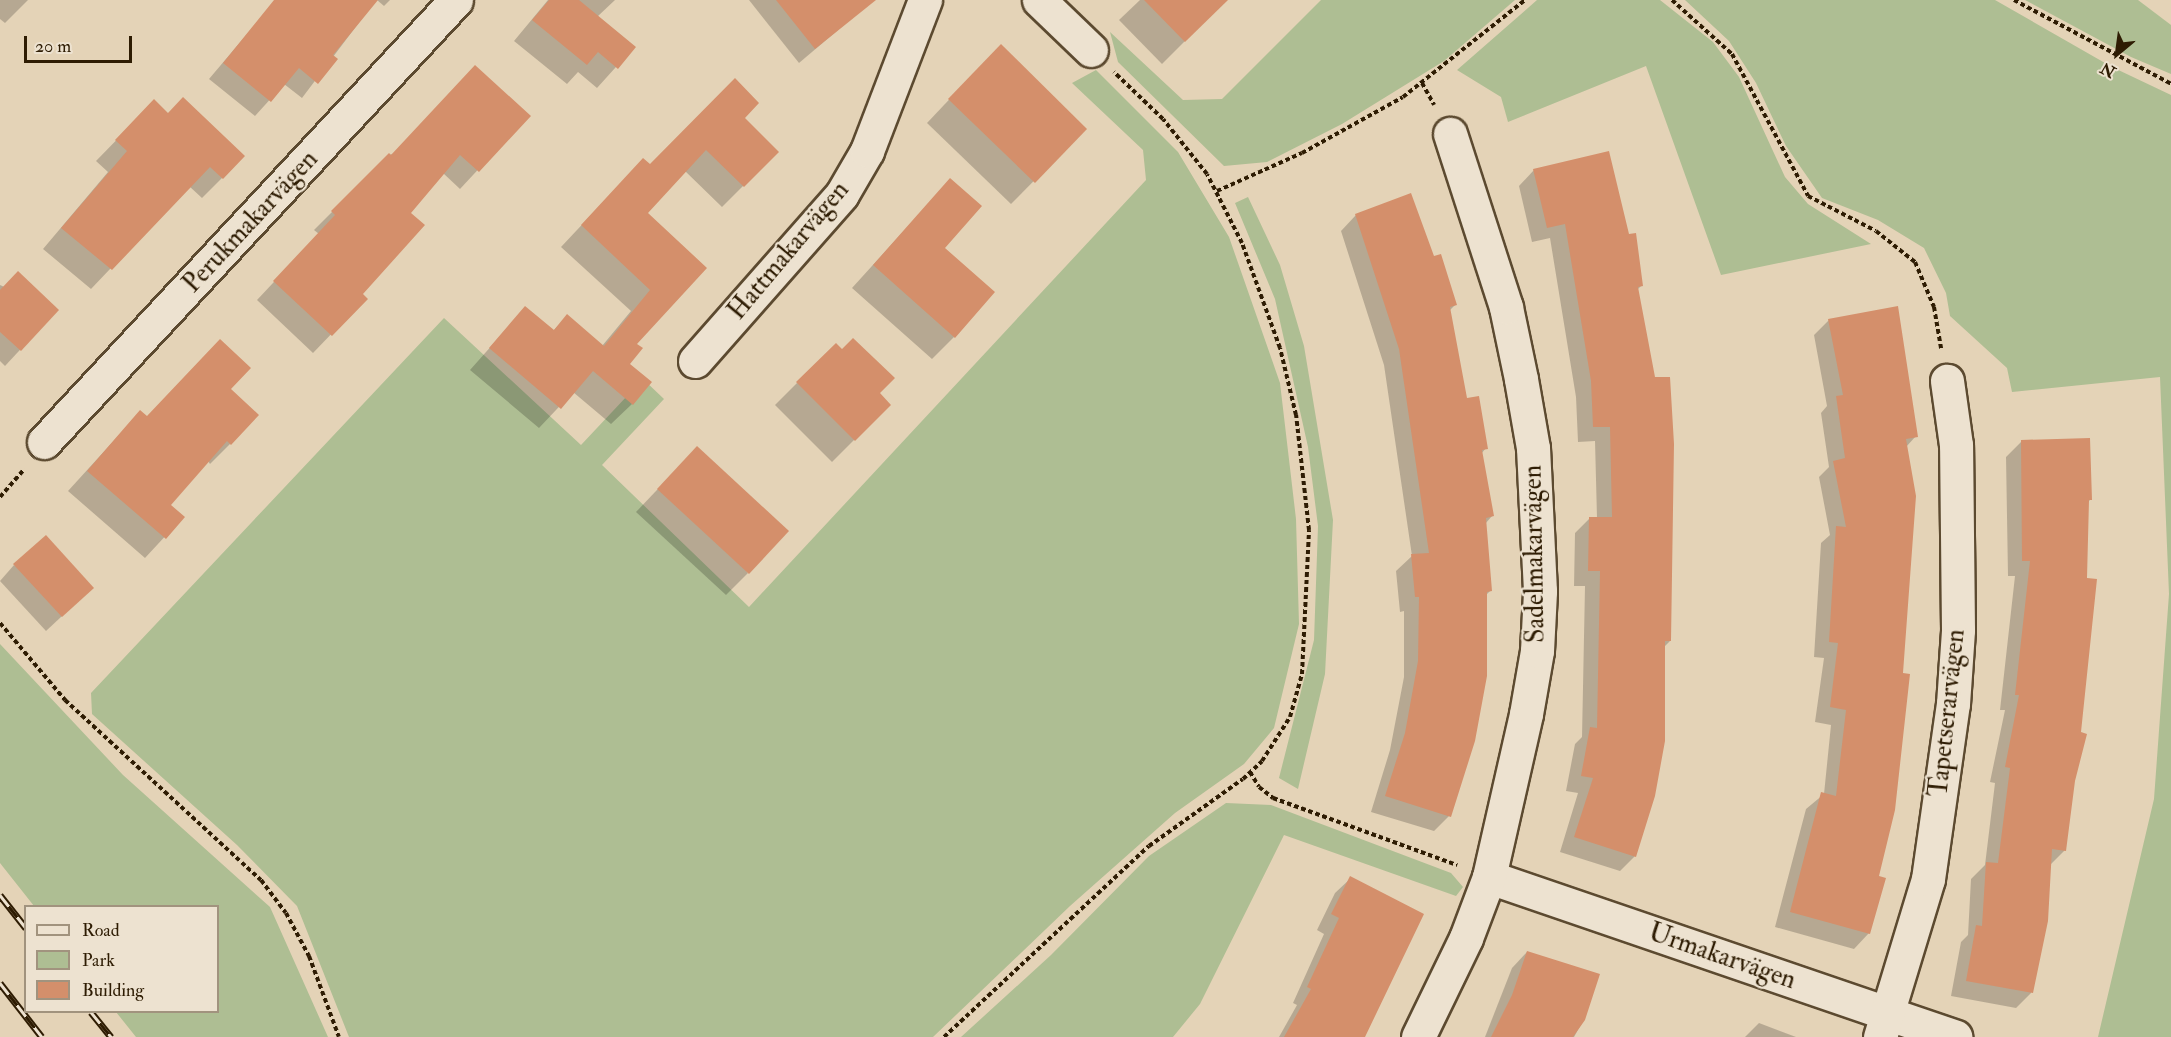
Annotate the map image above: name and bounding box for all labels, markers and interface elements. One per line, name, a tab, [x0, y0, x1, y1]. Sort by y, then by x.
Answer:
scale bar	[27, 24, 135, 62]
north arrow	[2087, 24, 2147, 84]
text: 20 m	[35, 35, 71, 58]
text: N	[2097, 58, 2119, 82]
street label: Perukmakarvägen	[177, 144, 325, 300]
street label: Hattmakarvägen	[722, 175, 856, 327]
street label: Sadelmakarvägen	[1518, 465, 1552, 643]
street label: Tapetserarvägen	[1924, 628, 1972, 798]
legend	[24, 905, 219, 1013]
street label: Urmakarvägen	[1644, 917, 1800, 997]
text: Road	[82, 919, 120, 942]
text: Park	[82, 949, 115, 972]
text: Building	[82, 979, 144, 1002]

